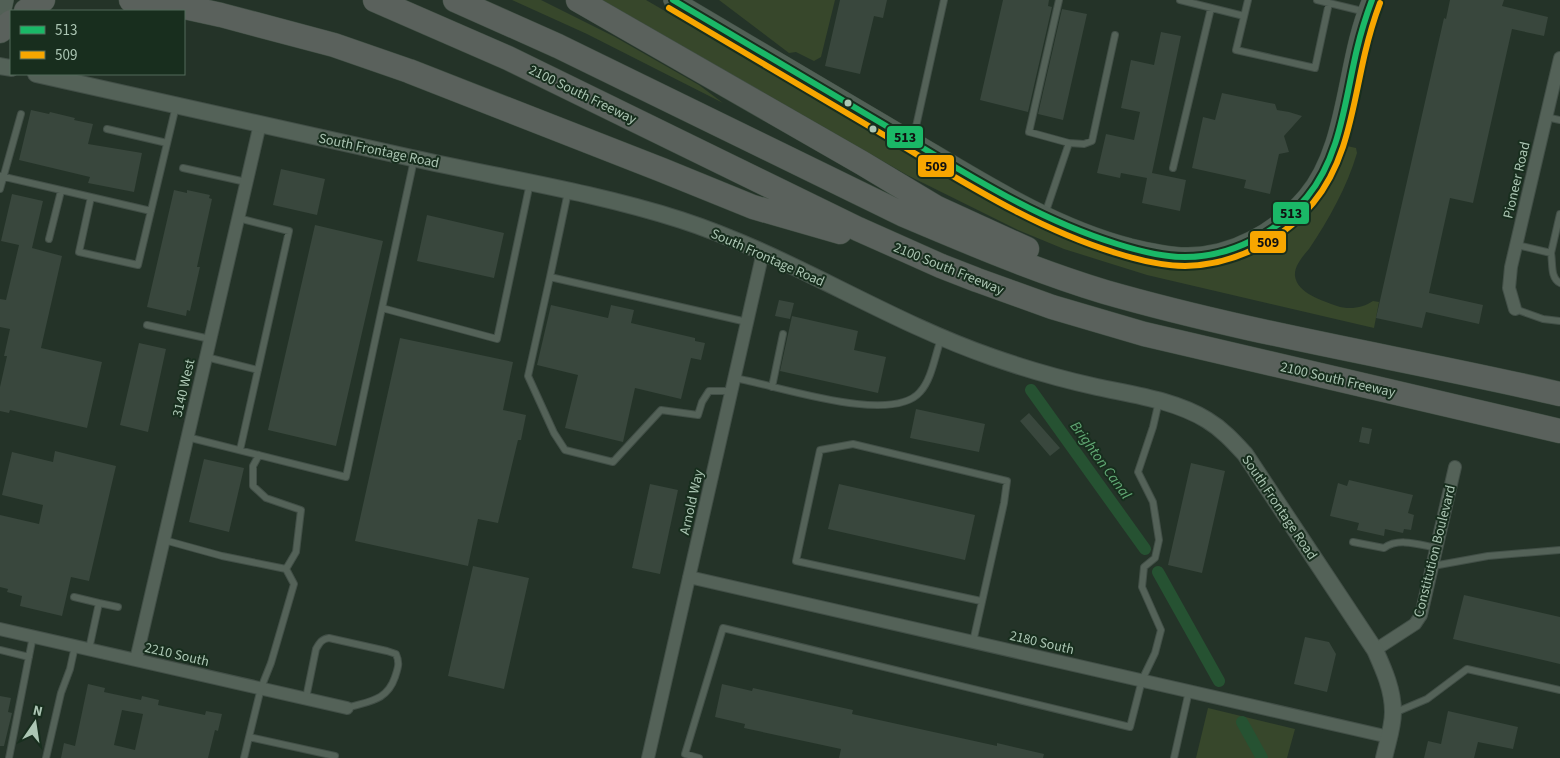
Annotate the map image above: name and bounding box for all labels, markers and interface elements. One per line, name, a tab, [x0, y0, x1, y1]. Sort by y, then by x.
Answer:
legend	[10, 10, 185, 75]
text: 513	[55, 20, 77, 41]
text: 509	[55, 45, 77, 66]
street label: 2100 South Freeway	[525, 60, 640, 130]
unlabelled marker	[843, 98, 853, 108]
unlabelled marker	[868, 124, 878, 134]
line badge: 513	[886, 125, 924, 149]
street label: South Frontage Road	[317, 128, 441, 174]
text: 513	[894, 128, 916, 148]
street label: Pioneer Road	[1498, 140, 1536, 221]
line badge: 509	[917, 154, 955, 178]
text: 509	[925, 157, 947, 177]
line badge: 513	[1272, 201, 1310, 225]
text: 513	[1280, 204, 1302, 224]
street label: South Frontage Road	[708, 224, 828, 292]
line badge: 509	[1249, 230, 1287, 254]
text: 509	[1257, 233, 1279, 253]
street label: 2100 South Freeway	[891, 238, 1007, 300]
street label: 3140 West	[168, 357, 200, 419]
street label: 2100 South Freeway	[1278, 357, 1398, 403]
water label: Brighton Canal	[1065, 417, 1136, 504]
street label: South Frontage Road	[1237, 451, 1322, 564]
street label: Arnold Way	[675, 467, 709, 537]
street label: Constitution Boulevard	[1409, 483, 1461, 619]
street label: 2180 South	[1008, 626, 1076, 660]
street label: 2210 South	[143, 638, 211, 672]
north arrow	[10, 698, 60, 748]
text: N	[31, 701, 44, 722]

